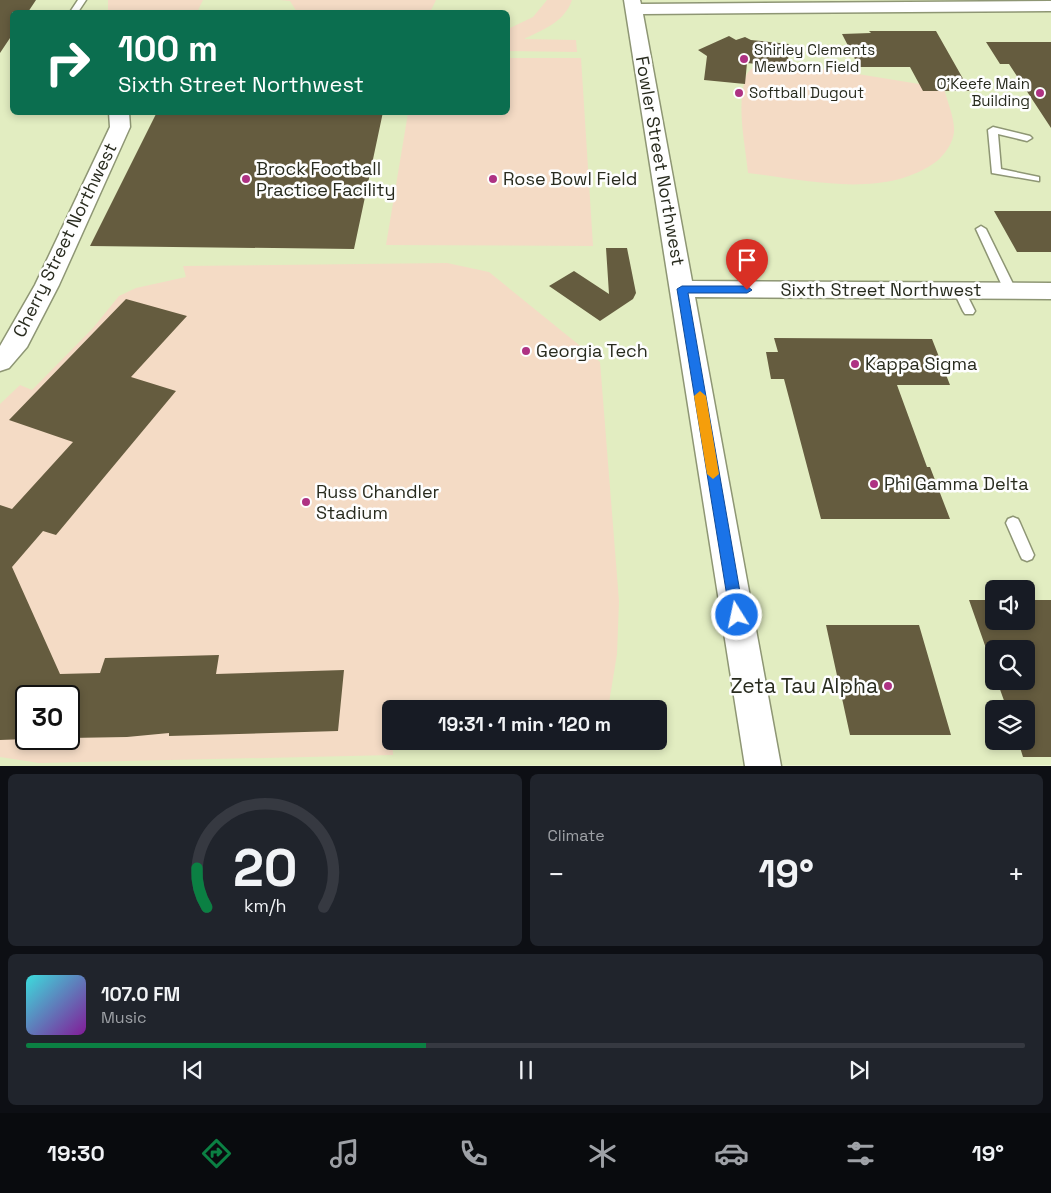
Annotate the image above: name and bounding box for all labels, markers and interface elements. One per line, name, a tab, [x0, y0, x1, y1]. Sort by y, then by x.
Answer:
text: 100 m	[118, 27, 218, 71]
icon: right	[35, 30, 100, 95]
place label: Shirley Clements Mewborn Field	[754, 40, 875, 76]
marker: Shirley Clements Mewborn Field	[738, 53, 750, 65]
street label: Fowler Street Northwest	[631, 54, 690, 268]
text: Sixth Street Northwest	[118, 70, 364, 98]
place label: O'Keefe Main Building	[937, 74, 1030, 110]
place label: Softball Dugout	[749, 83, 864, 102]
marker: Softball Dugout	[733, 87, 745, 99]
marker: O'Keefe Main Building	[1034, 87, 1046, 99]
street label: Cherry Street Northwest	[7, 139, 122, 341]
place label: Brock Football Practice Facility	[256, 157, 396, 201]
place label: Rose Bowl Field	[503, 167, 637, 190]
marker: Brock Football Practice Facility	[240, 173, 252, 185]
marker: Rose Bowl Field	[487, 173, 499, 185]
pin	[726, 239, 768, 290]
icon: arrive	[733, 246, 761, 274]
street label: Sixth Street Northwest	[780, 278, 982, 301]
place label: Georgia Tech	[536, 339, 648, 362]
marker: Georgia Tech	[520, 345, 532, 357]
place label: Kappa Sigma	[865, 352, 977, 375]
marker: Kappa Sigma	[849, 358, 861, 370]
place label: Phi Gamma Delta	[884, 472, 1029, 495]
marker: Phi Gamma Delta	[868, 478, 880, 490]
place label: Russ Chandler Stadium	[316, 480, 440, 524]
marker: Russ Chandler Stadium	[300, 496, 312, 508]
map controls	[985, 580, 1035, 750]
button: sound	[985, 580, 1035, 630]
position arrow	[710, 588, 762, 640]
button: search	[985, 640, 1035, 690]
place label: Zeta Tau Alpha	[731, 672, 878, 699]
marker: Zeta Tau Alpha	[882, 680, 894, 692]
speed limit sign: 30	[15, 685, 80, 750]
button: layers	[985, 700, 1035, 750]
text: 19:31 · 1 min · 120 m	[438, 712, 611, 737]
text: Climate	[548, 825, 605, 846]
text: 20	[232, 835, 297, 901]
text: 19°	[758, 850, 814, 898]
text: −	[548, 856, 565, 892]
text: +	[1008, 856, 1025, 892]
text: km/h	[243, 894, 286, 917]
text: 107.0 FM	[101, 982, 180, 1007]
text: Music	[101, 1007, 147, 1028]
icon: previous	[179, 1056, 207, 1084]
icon: pause	[512, 1056, 540, 1084]
icon: next	[845, 1056, 873, 1084]
icon: directions	[199, 1136, 234, 1171]
icon: music	[327, 1136, 362, 1171]
icon: phone	[456, 1136, 491, 1171]
icon: climate	[585, 1136, 620, 1171]
icon: car	[714, 1136, 749, 1171]
icon: filters	[843, 1136, 878, 1171]
text: 19:30	[47, 1139, 105, 1167]
text: 19°	[972, 1139, 1004, 1167]

